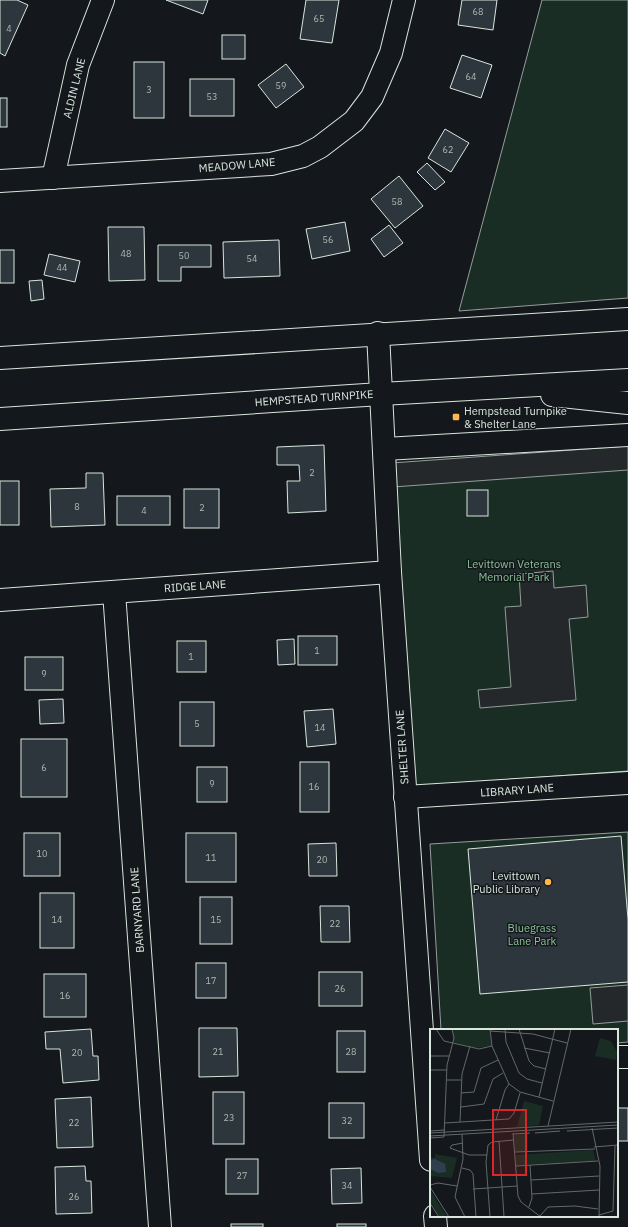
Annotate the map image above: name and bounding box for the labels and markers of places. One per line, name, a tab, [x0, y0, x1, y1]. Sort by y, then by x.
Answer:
place label: Hempstead Turnpike & Shelter Lane	[464, 404, 567, 431]
marker: Hempstead Turnpike & Shelter Lane	[451, 412, 461, 422]
place label: Levittown Public Library	[473, 869, 541, 896]
marker: Levittown Public Library	[543, 877, 553, 887]

